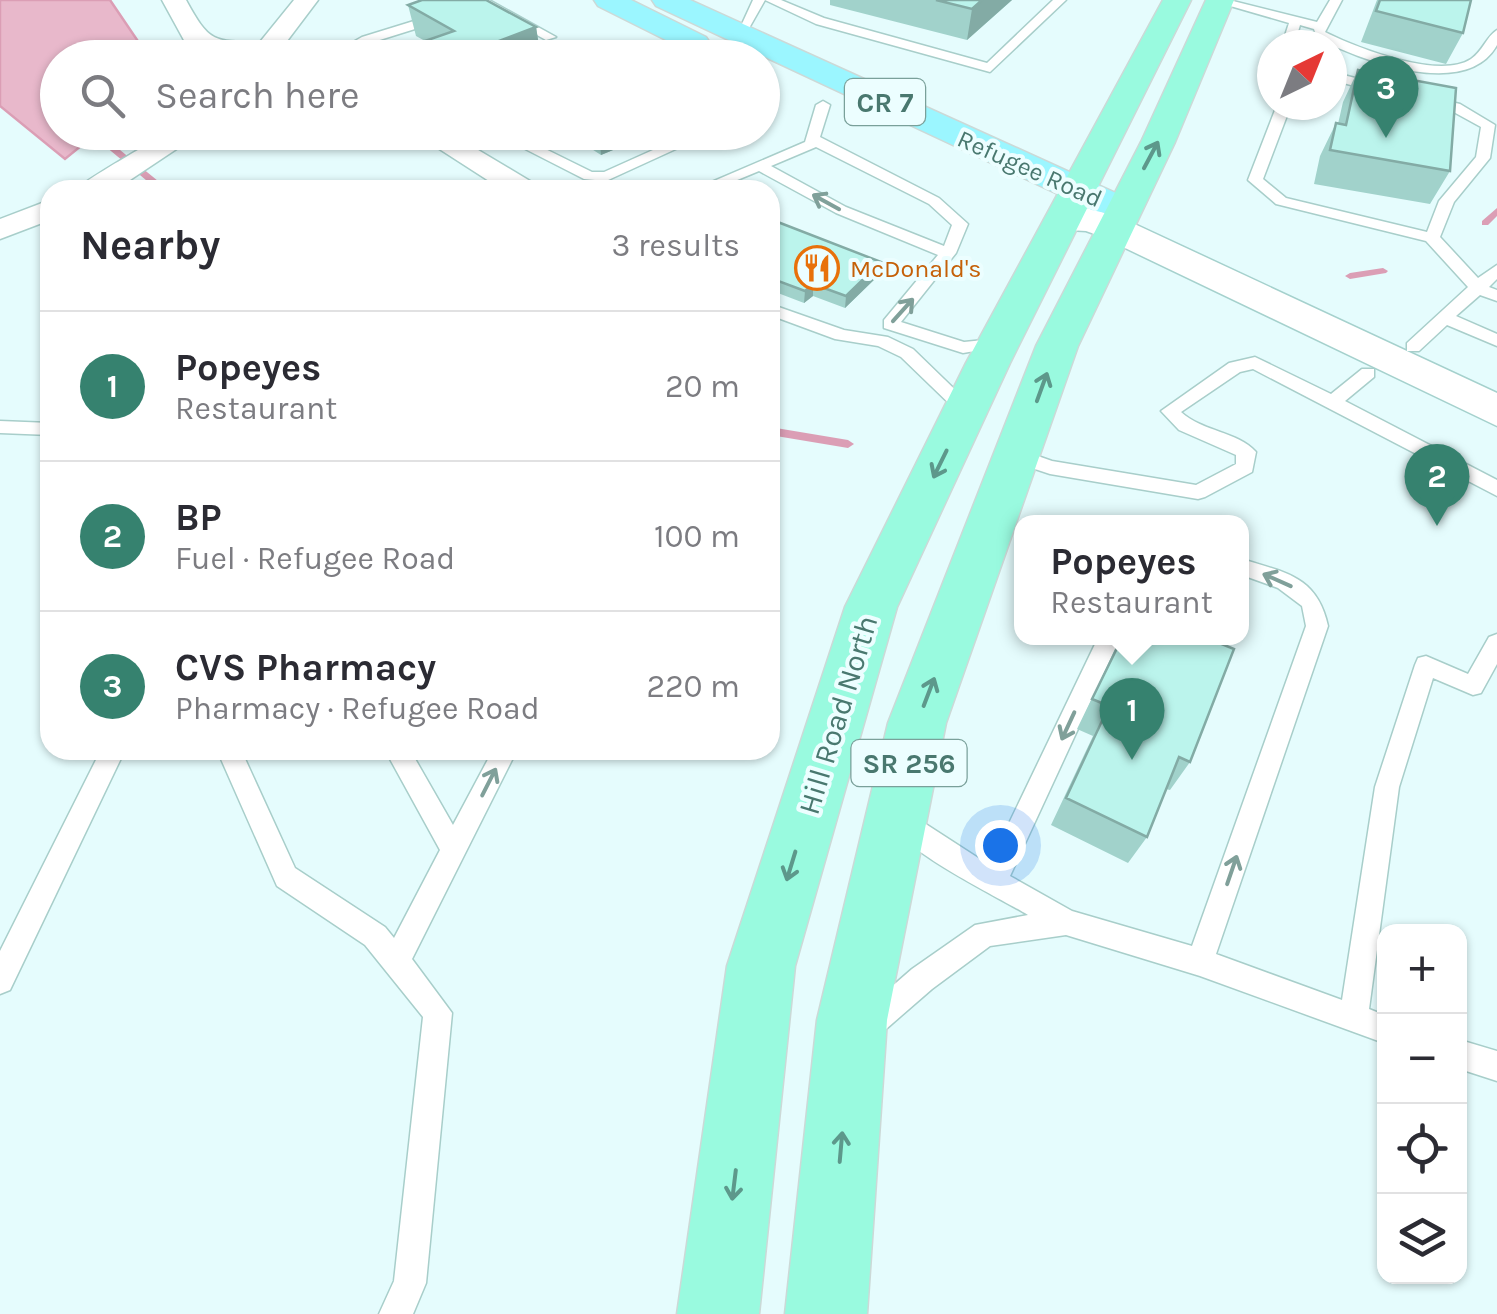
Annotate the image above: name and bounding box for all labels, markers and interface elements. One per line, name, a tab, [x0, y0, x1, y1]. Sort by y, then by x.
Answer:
north arrow	[1257, 30, 1347, 120]
search box	[40, 40, 780, 150]
pin: 3	[1354, 56, 1418, 138]
icon: search	[75, 68, 130, 123]
text: Search here	[155, 73, 359, 118]
road number: CR 7	[845, 79, 925, 125]
street label: Refugee Road	[953, 124, 1107, 213]
one-way arrow	[1142, 141, 1161, 171]
one-way arrow	[812, 191, 841, 211]
text: Nearby	[80, 220, 220, 270]
text: 3 results	[612, 227, 740, 264]
restaurant icon: McDonald's	[794, 245, 840, 291]
place label: McDonald's	[850, 254, 981, 283]
one-way arrow	[891, 298, 914, 323]
text: Popeyes	[175, 345, 321, 390]
text: 1	[107, 368, 118, 405]
text: 20 m	[665, 368, 740, 405]
one-way arrow	[1034, 373, 1052, 404]
text: Restaurant	[175, 390, 337, 427]
pin: 2	[1404, 444, 1470, 526]
one-way arrow	[929, 448, 948, 478]
text: BP	[175, 495, 222, 540]
popup	[1014, 515, 1249, 645]
text: 2	[103, 518, 122, 555]
text: 100 m	[654, 518, 740, 555]
text: Popeyes	[1050, 539, 1197, 584]
text: Fuel · Refugee Road	[175, 540, 455, 577]
one-way arrow	[1262, 570, 1293, 588]
text: Restaurant	[1050, 584, 1213, 621]
street label: Hill Road North	[791, 611, 885, 819]
text: CVS Pharmacy	[175, 645, 436, 690]
text: 3	[103, 668, 122, 705]
text: 220 m	[646, 668, 740, 705]
one-way arrow	[921, 677, 939, 708]
pin: 1	[1100, 678, 1164, 760]
text: Pharmacy · Refugee Road	[175, 690, 540, 727]
one-way arrow	[1057, 710, 1076, 740]
road number: SR 256	[852, 740, 966, 786]
one-way arrow	[480, 767, 499, 797]
your location	[975, 820, 1026, 871]
one-way arrow	[781, 850, 799, 881]
one-way arrow	[1224, 856, 1242, 887]
map controls	[1377, 924, 1467, 1284]
button: +	[1377, 924, 1467, 1014]
button: −	[1377, 1014, 1467, 1104]
button: locate	[1377, 1104, 1467, 1194]
one-way arrow	[831, 1132, 850, 1164]
one-way arrow	[724, 1168, 743, 1200]
button: layers	[1377, 1194, 1467, 1284]

